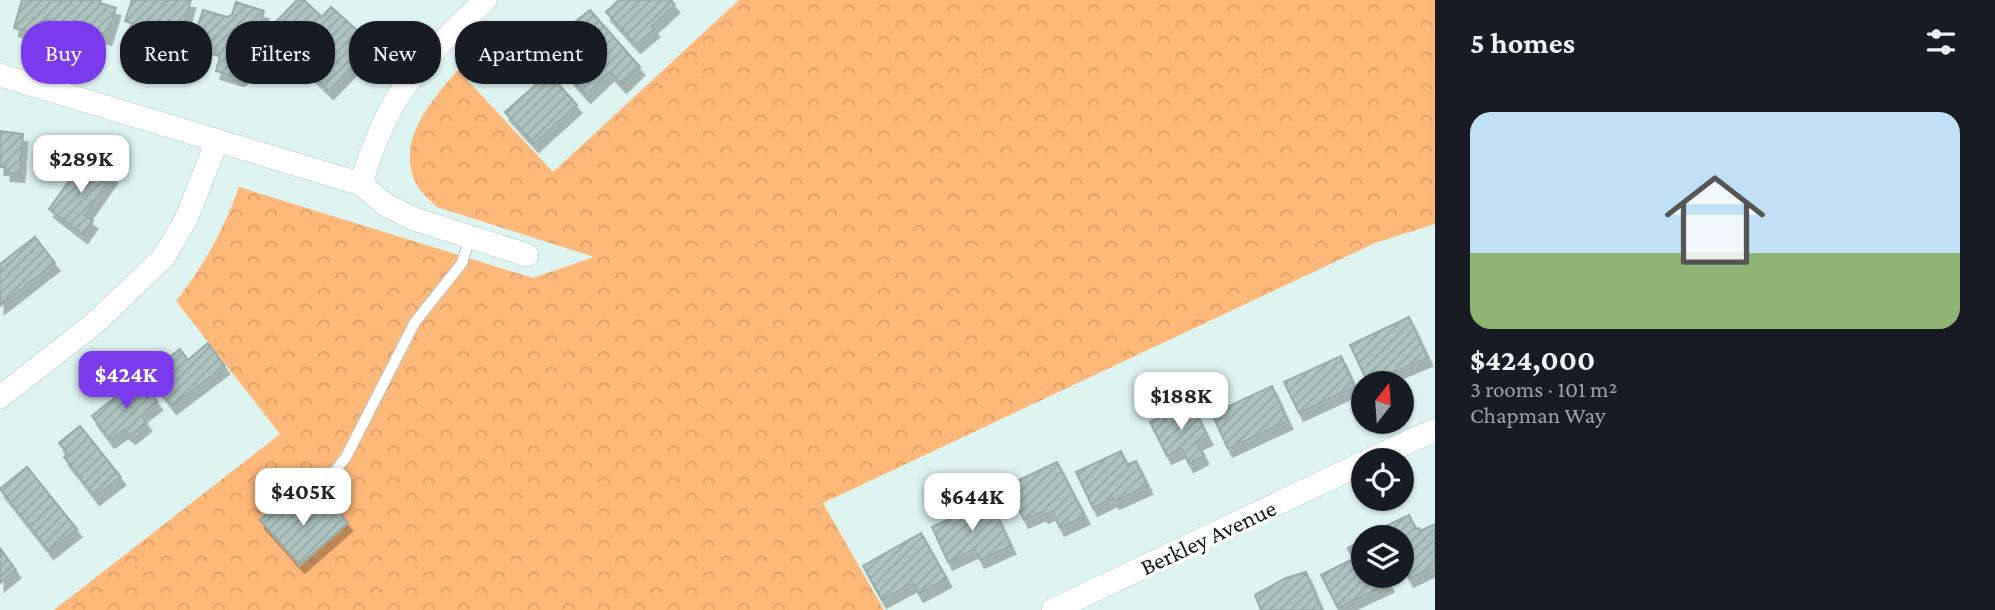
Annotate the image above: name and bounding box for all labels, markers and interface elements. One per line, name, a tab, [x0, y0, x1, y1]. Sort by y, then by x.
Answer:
chip: Buy	[21, 21, 106, 84]
chip: Rent	[120, 21, 212, 84]
chip: Filters	[226, 21, 335, 84]
chip: New	[349, 21, 441, 84]
chip: Apartment	[455, 21, 607, 84]
icon: filters	[1922, 23, 1960, 61]
text: 5 homes	[1470, 26, 1575, 59]
pin: $289K	[32, 136, 130, 195]
text: $289K	[49, 145, 113, 171]
icon: home	[1652, 157, 1778, 283]
text: $424,000	[1470, 343, 1595, 376]
pin: $424K	[77, 352, 175, 411]
text: $424K	[95, 361, 157, 387]
north arrow	[1351, 371, 1414, 434]
map controls	[1351, 371, 1414, 588]
pin: $188K	[1132, 372, 1230, 432]
text: 3 rooms · 101 m²	[1470, 376, 1617, 402]
text: $188K	[1150, 382, 1212, 408]
text: Chapman Way	[1470, 402, 1606, 428]
button: locate	[1351, 448, 1414, 511]
pin: $405K	[254, 468, 352, 528]
pin: $644K	[923, 474, 1021, 533]
text: $405K	[271, 478, 335, 504]
text: $644K	[940, 483, 1004, 509]
street label: Berkley Avenue	[1136, 494, 1280, 580]
button: layers	[1351, 525, 1414, 588]

